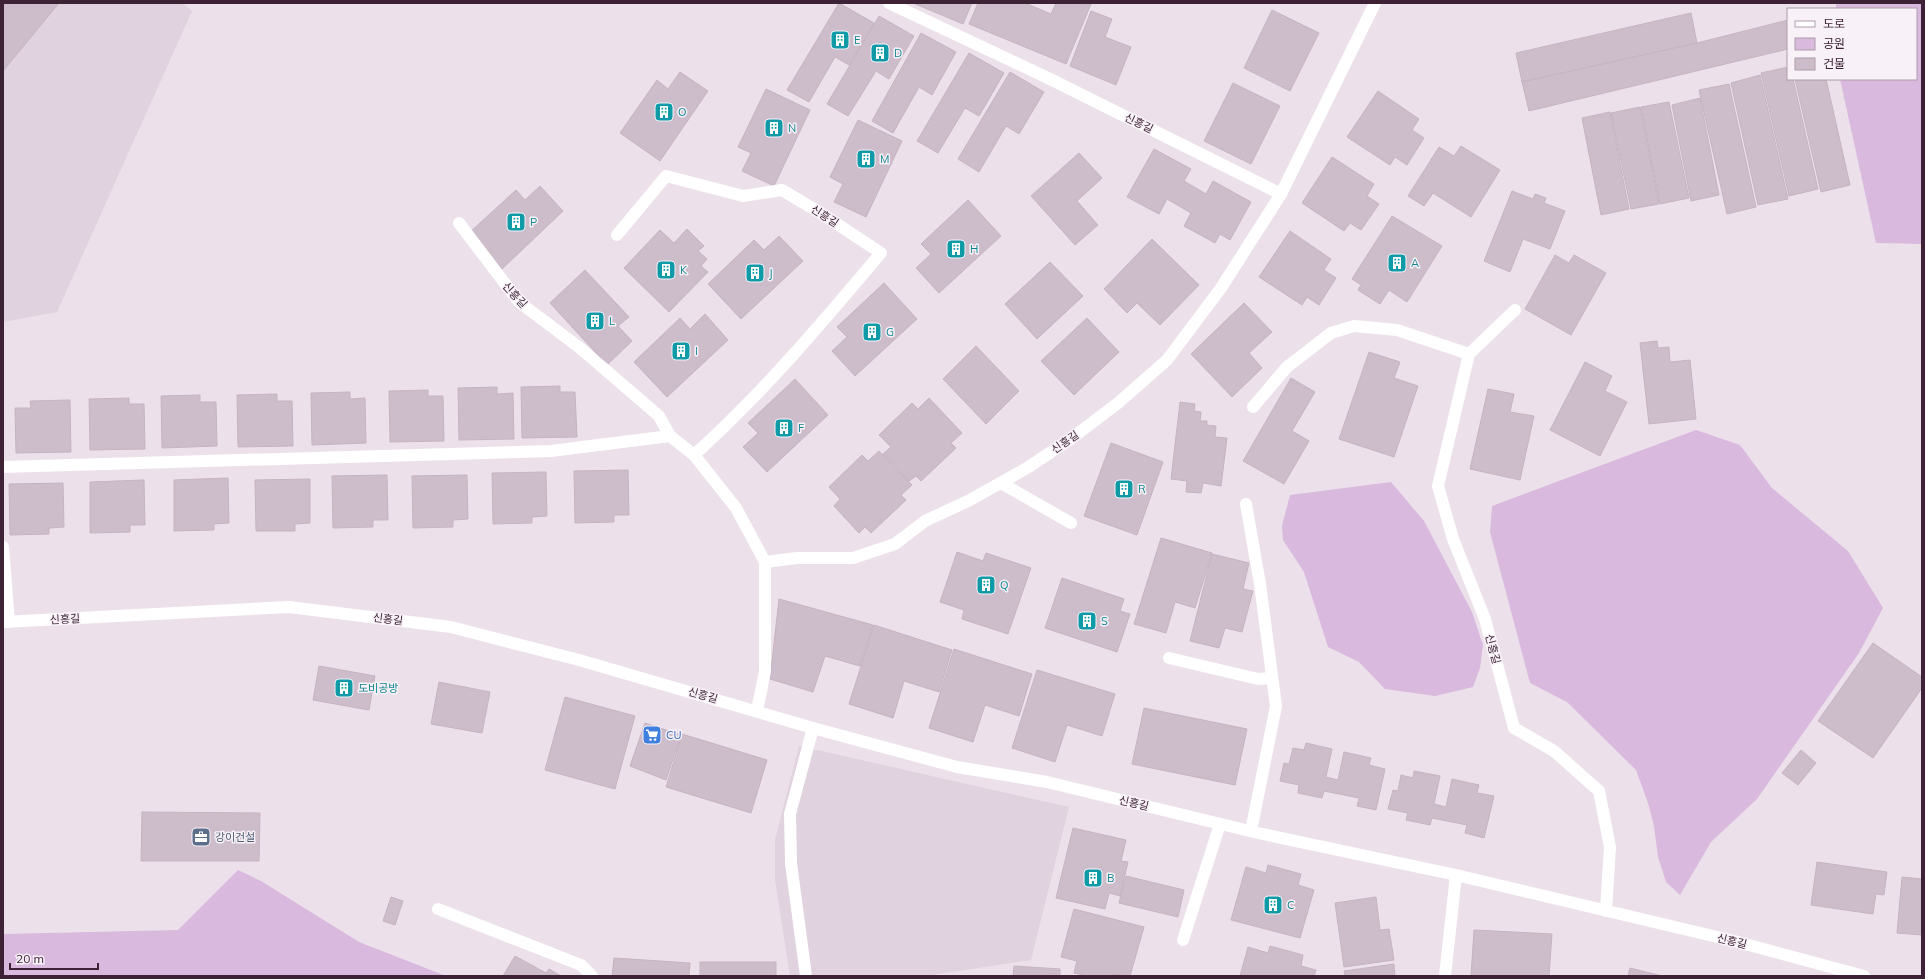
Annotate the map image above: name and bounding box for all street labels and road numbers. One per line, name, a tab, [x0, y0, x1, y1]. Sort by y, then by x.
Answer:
street label: 신흥길	[1122, 110, 1156, 136]
street label: 신흥길	[808, 202, 842, 230]
street label: 신흥길	[500, 279, 530, 311]
street label: 신흥길	[1049, 428, 1081, 456]
street label: 신흥길	[372, 610, 404, 628]
street label: 신흥길	[49, 611, 81, 627]
street label: 신흥길	[1482, 633, 1504, 665]
street label: 신흥길	[686, 684, 720, 706]
street label: 신흥길	[1118, 793, 1150, 813]
street label: 신흥길	[1716, 931, 1748, 951]

